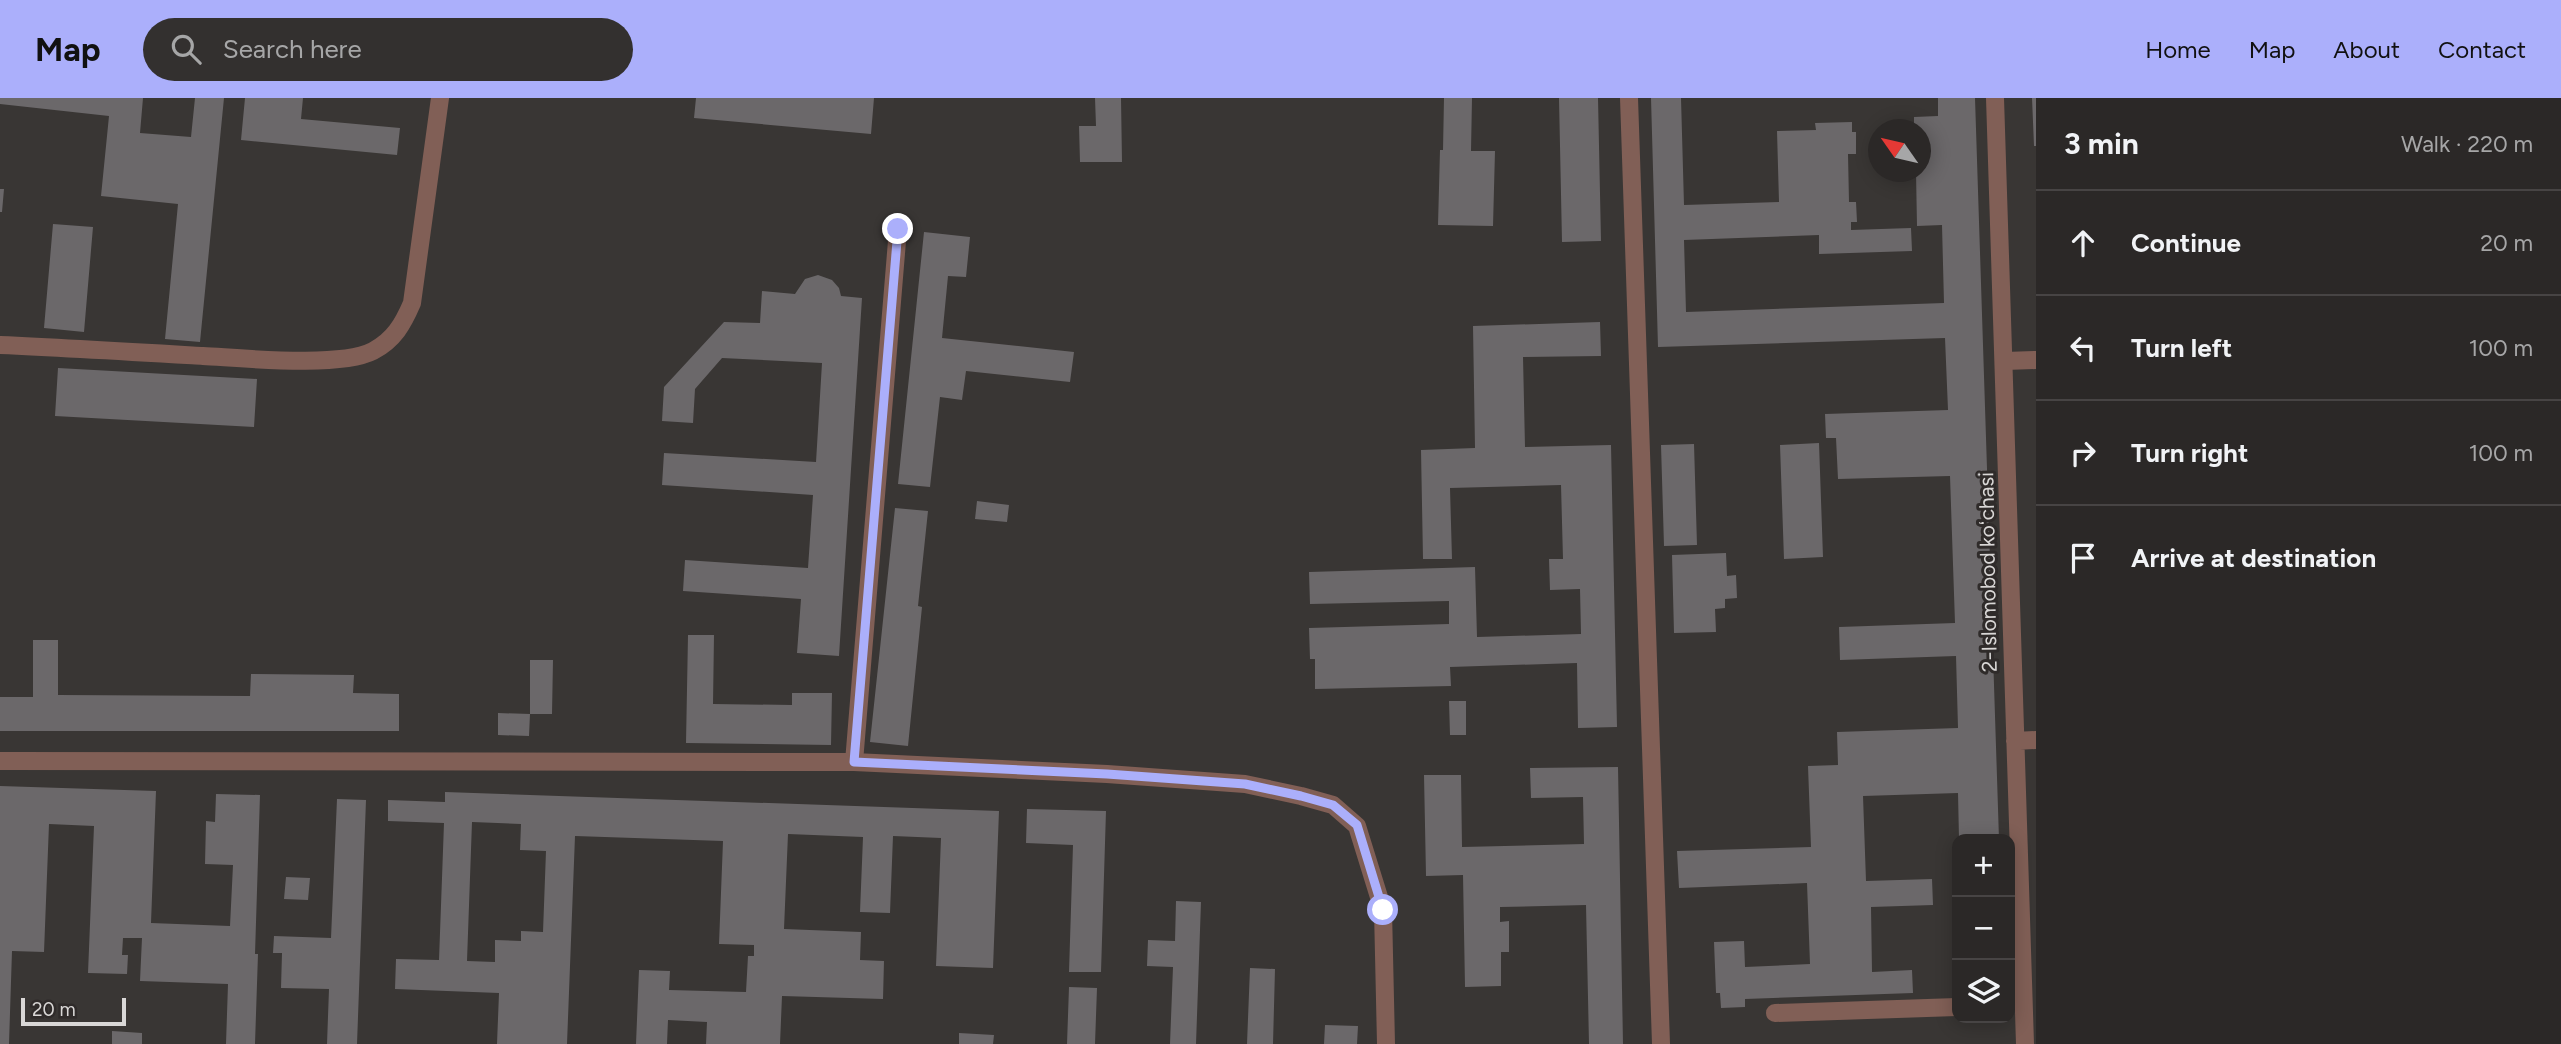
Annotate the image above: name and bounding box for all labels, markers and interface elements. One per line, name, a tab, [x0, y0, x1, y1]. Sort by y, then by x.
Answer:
search box	[143, 18, 633, 81]
text: Map	[35, 30, 101, 69]
icon: search	[167, 30, 205, 68]
text: Search here	[223, 33, 362, 65]
text: Home	[2145, 35, 2211, 64]
text: Map	[2249, 35, 2295, 64]
text: About	[2333, 35, 2400, 64]
text: Contact	[2438, 35, 2526, 64]
north arrow	[1868, 119, 1931, 182]
text: 3 min	[2064, 125, 2139, 162]
text: Walk · 220 m	[2401, 130, 2533, 158]
route end	[882, 213, 913, 244]
icon: ahead	[2064, 224, 2102, 262]
text: Continue	[2131, 227, 2241, 259]
text: 20 m	[2480, 229, 2533, 257]
icon: left	[2064, 329, 2102, 367]
text: Turn left	[2131, 332, 2232, 364]
text: 100 m	[2469, 334, 2533, 362]
icon: right	[2064, 434, 2102, 472]
text: Turn right	[2131, 437, 2248, 469]
text: 100 m	[2469, 439, 2533, 467]
street label: 2-Islomobod koʻchasi	[1973, 472, 2002, 672]
icon: arrive	[2064, 539, 2102, 577]
text: Arrive at destination	[2131, 542, 2376, 574]
map controls	[1952, 834, 2015, 1023]
button: +	[1952, 834, 2015, 897]
route start	[1367, 894, 1398, 925]
button: −	[1952, 897, 2015, 960]
button: layers	[1952, 960, 2015, 1023]
scale bar	[21, 995, 126, 1027]
text: 20 m	[32, 998, 76, 1021]

